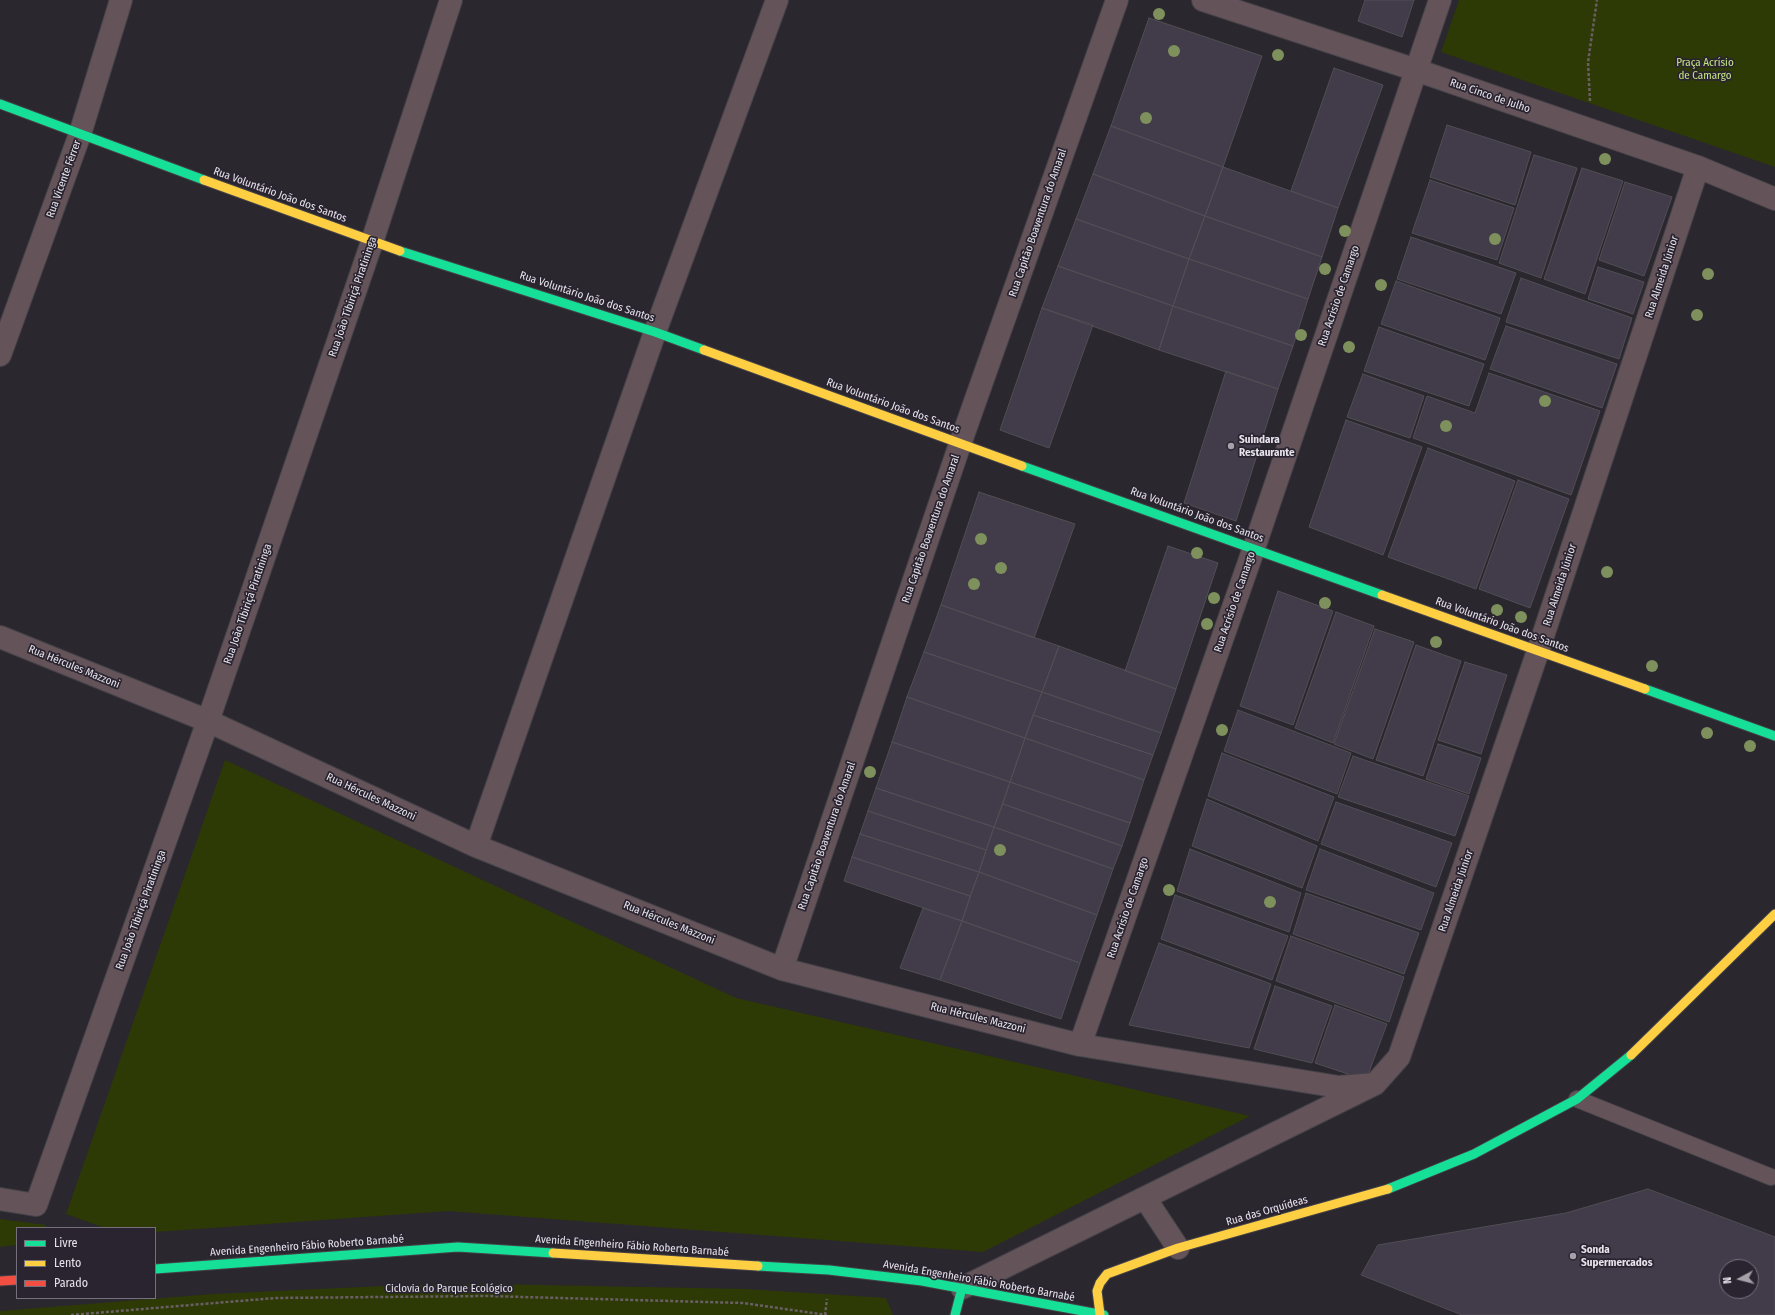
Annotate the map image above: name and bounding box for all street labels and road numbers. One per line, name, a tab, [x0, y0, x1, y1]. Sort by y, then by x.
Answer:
street label: Rua Cinco de Julho	[1448, 76, 1532, 116]
street label: Rua Vicente Férrer	[44, 138, 84, 220]
street label: Rua Capitão Boaventura do Amaral	[1006, 147, 1070, 299]
street label: Rua Voluntário João dos Santos	[211, 165, 349, 225]
street label: Rua Almeida Júnior	[1642, 234, 1682, 320]
street label: Rua João Tibiriçá Piratininga	[326, 235, 380, 359]
street label: Rua Acrísio de Camargo	[1316, 244, 1362, 348]
street label: Rua Voluntário João dos Santos	[518, 269, 656, 325]
street label: Rua Voluntário João dos Santos	[824, 376, 962, 436]
street label: Rua Capitão Boaventura do Amaral	[899, 453, 963, 605]
street label: Rua Voluntário João dos Santos	[1128, 485, 1266, 545]
street label: Rua João Tibiriçá Piratininga	[221, 542, 275, 666]
street label: Rua Almeida Júnior	[1540, 542, 1580, 628]
street label: Rua Acrísio de Camargo	[1212, 550, 1258, 654]
street label: Rua Voluntário João dos Santos	[1433, 595, 1571, 655]
street label: Rua Hércules Mazzoni	[26, 643, 122, 691]
street label: Rua Capitão Boaventura do Amaral	[795, 760, 859, 912]
street label: Rua Hércules Mazzoni	[324, 770, 418, 824]
street label: Rua João Tibiriçá Piratininga	[113, 848, 169, 972]
street label: Rua Almeida Júnior	[1436, 848, 1476, 934]
street label: Rua Acrísio de Camargo	[1105, 856, 1151, 960]
street label: Rua Hércules Mazzoni	[621, 899, 717, 947]
street label: Rua Hércules Mazzoni	[929, 1000, 1027, 1036]
street label: Rua das Orquídeas	[1225, 1193, 1309, 1229]
street label: Avenida Engenheiro Fábio Roberto Barnabé	[210, 1233, 404, 1259]
street label: Avenida Engenheiro Fábio Roberto Barnabé	[535, 1233, 729, 1259]
street label: Avenida Engenheiro Fábio Roberto Barnabé	[882, 1258, 1076, 1304]
street label: Ciclovia do Parque Ecológico	[385, 1282, 513, 1296]

